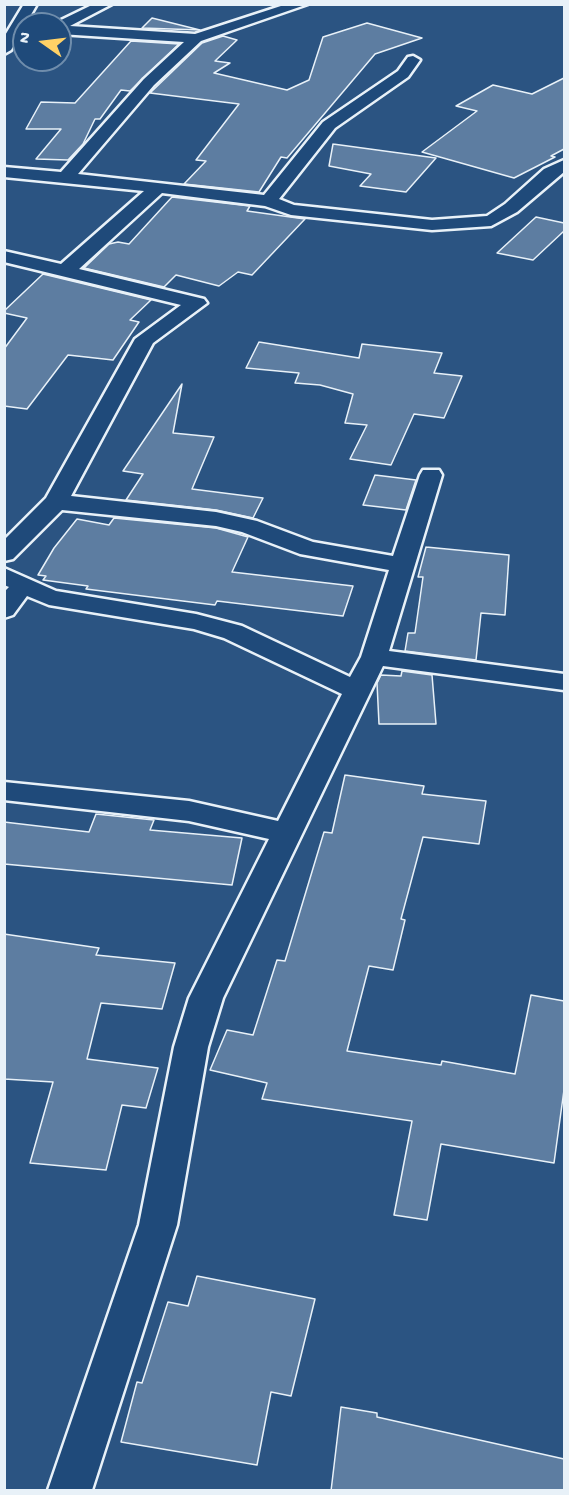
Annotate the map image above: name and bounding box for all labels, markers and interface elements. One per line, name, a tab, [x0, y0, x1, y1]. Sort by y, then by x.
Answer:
north arrow	[12, 12, 72, 72]
text: N	[16, 31, 36, 45]

